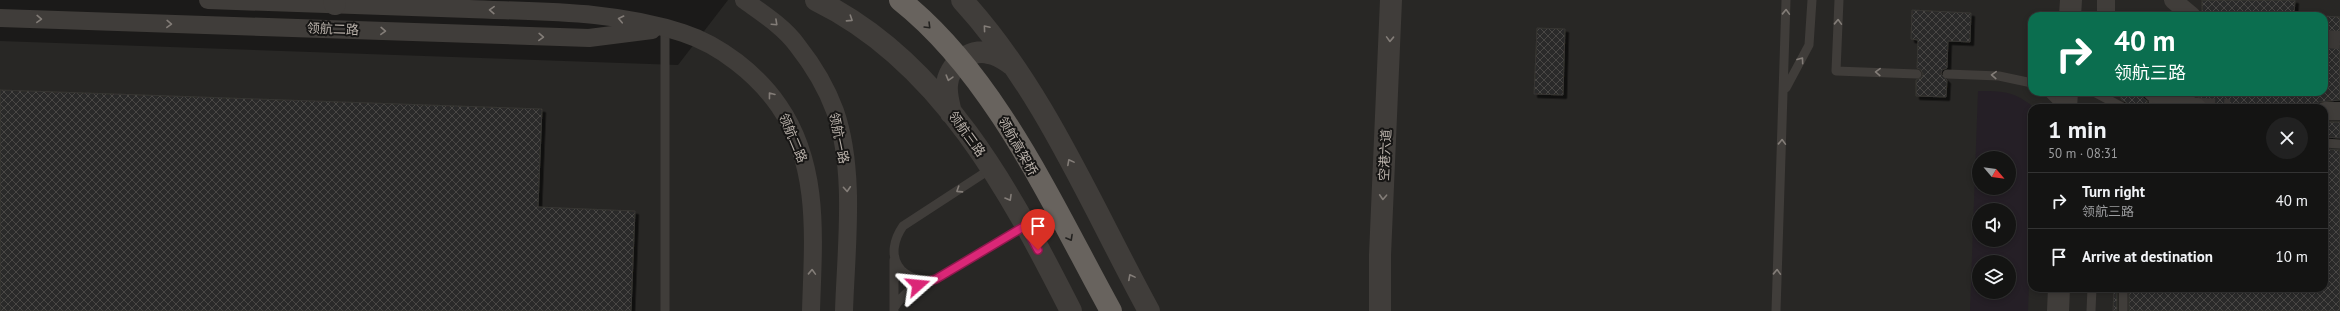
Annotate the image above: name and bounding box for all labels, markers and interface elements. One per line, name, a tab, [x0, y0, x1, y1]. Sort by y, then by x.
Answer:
one-way arrow	[489, 6, 495, 14]
one-way arrow	[1782, 9, 1790, 15]
one-way arrow	[846, 14, 853, 22]
one-way arrow	[36, 15, 42, 24]
one-way arrow	[618, 15, 625, 24]
one-way arrow	[770, 19, 778, 26]
one-way arrow	[1834, 19, 1842, 25]
one-way arrow	[166, 20, 172, 28]
street label: 领航二路	[307, 20, 359, 38]
one-way arrow	[923, 21, 931, 29]
text: 40 m	[2114, 22, 2175, 59]
one-way arrow	[984, 26, 991, 33]
one-way arrow	[380, 27, 386, 35]
icon: right	[2048, 28, 2100, 80]
one-way arrow	[538, 32, 544, 41]
one-way arrow	[1385, 36, 1394, 42]
one-way arrow	[1796, 57, 1804, 64]
text: 领航三路	[2114, 61, 2186, 84]
one-way arrow	[1875, 68, 1881, 77]
one-way arrow	[1991, 71, 1997, 80]
one-way arrow	[945, 75, 954, 82]
one-way arrow	[768, 93, 775, 100]
street label: 领航三路	[945, 108, 989, 160]
street label: 领航二路	[775, 111, 811, 165]
street label: 领航一路	[825, 111, 853, 165]
street label: 领航高架桥	[994, 114, 1042, 178]
text: 1 min	[2048, 114, 2107, 145]
button: close	[2266, 117, 2308, 159]
street label: 空港六道	[1375, 129, 1395, 181]
one-way arrow	[1777, 139, 1786, 145]
text: 50 m · 08:31	[2048, 145, 2118, 162]
north arrow	[1972, 151, 2016, 195]
map controls	[1972, 151, 2016, 299]
one-way arrow	[1067, 159, 1074, 166]
text: Turn right	[2082, 182, 2145, 201]
one-way arrow	[956, 185, 963, 193]
one-way arrow	[843, 186, 851, 192]
icon: right	[2048, 190, 2070, 212]
text: 40 m	[2275, 191, 2308, 210]
one-way arrow	[1005, 194, 1012, 201]
one-way arrow	[1378, 194, 1387, 200]
button: sound	[1972, 203, 2016, 247]
text: 领航三路	[2082, 203, 2134, 220]
pin	[1021, 209, 1055, 250]
icon: arrive	[1027, 215, 1049, 237]
one-way arrow	[1066, 234, 1073, 241]
icon: arrive	[2048, 246, 2070, 268]
text: Arrive at destination	[2082, 247, 2213, 266]
text: 10 m	[2275, 247, 2308, 266]
button: layers	[1972, 255, 2016, 299]
position arrow	[897, 264, 939, 306]
one-way arrow	[807, 269, 816, 275]
one-way arrow	[1773, 269, 1781, 275]
one-way arrow	[1128, 274, 1136, 281]

